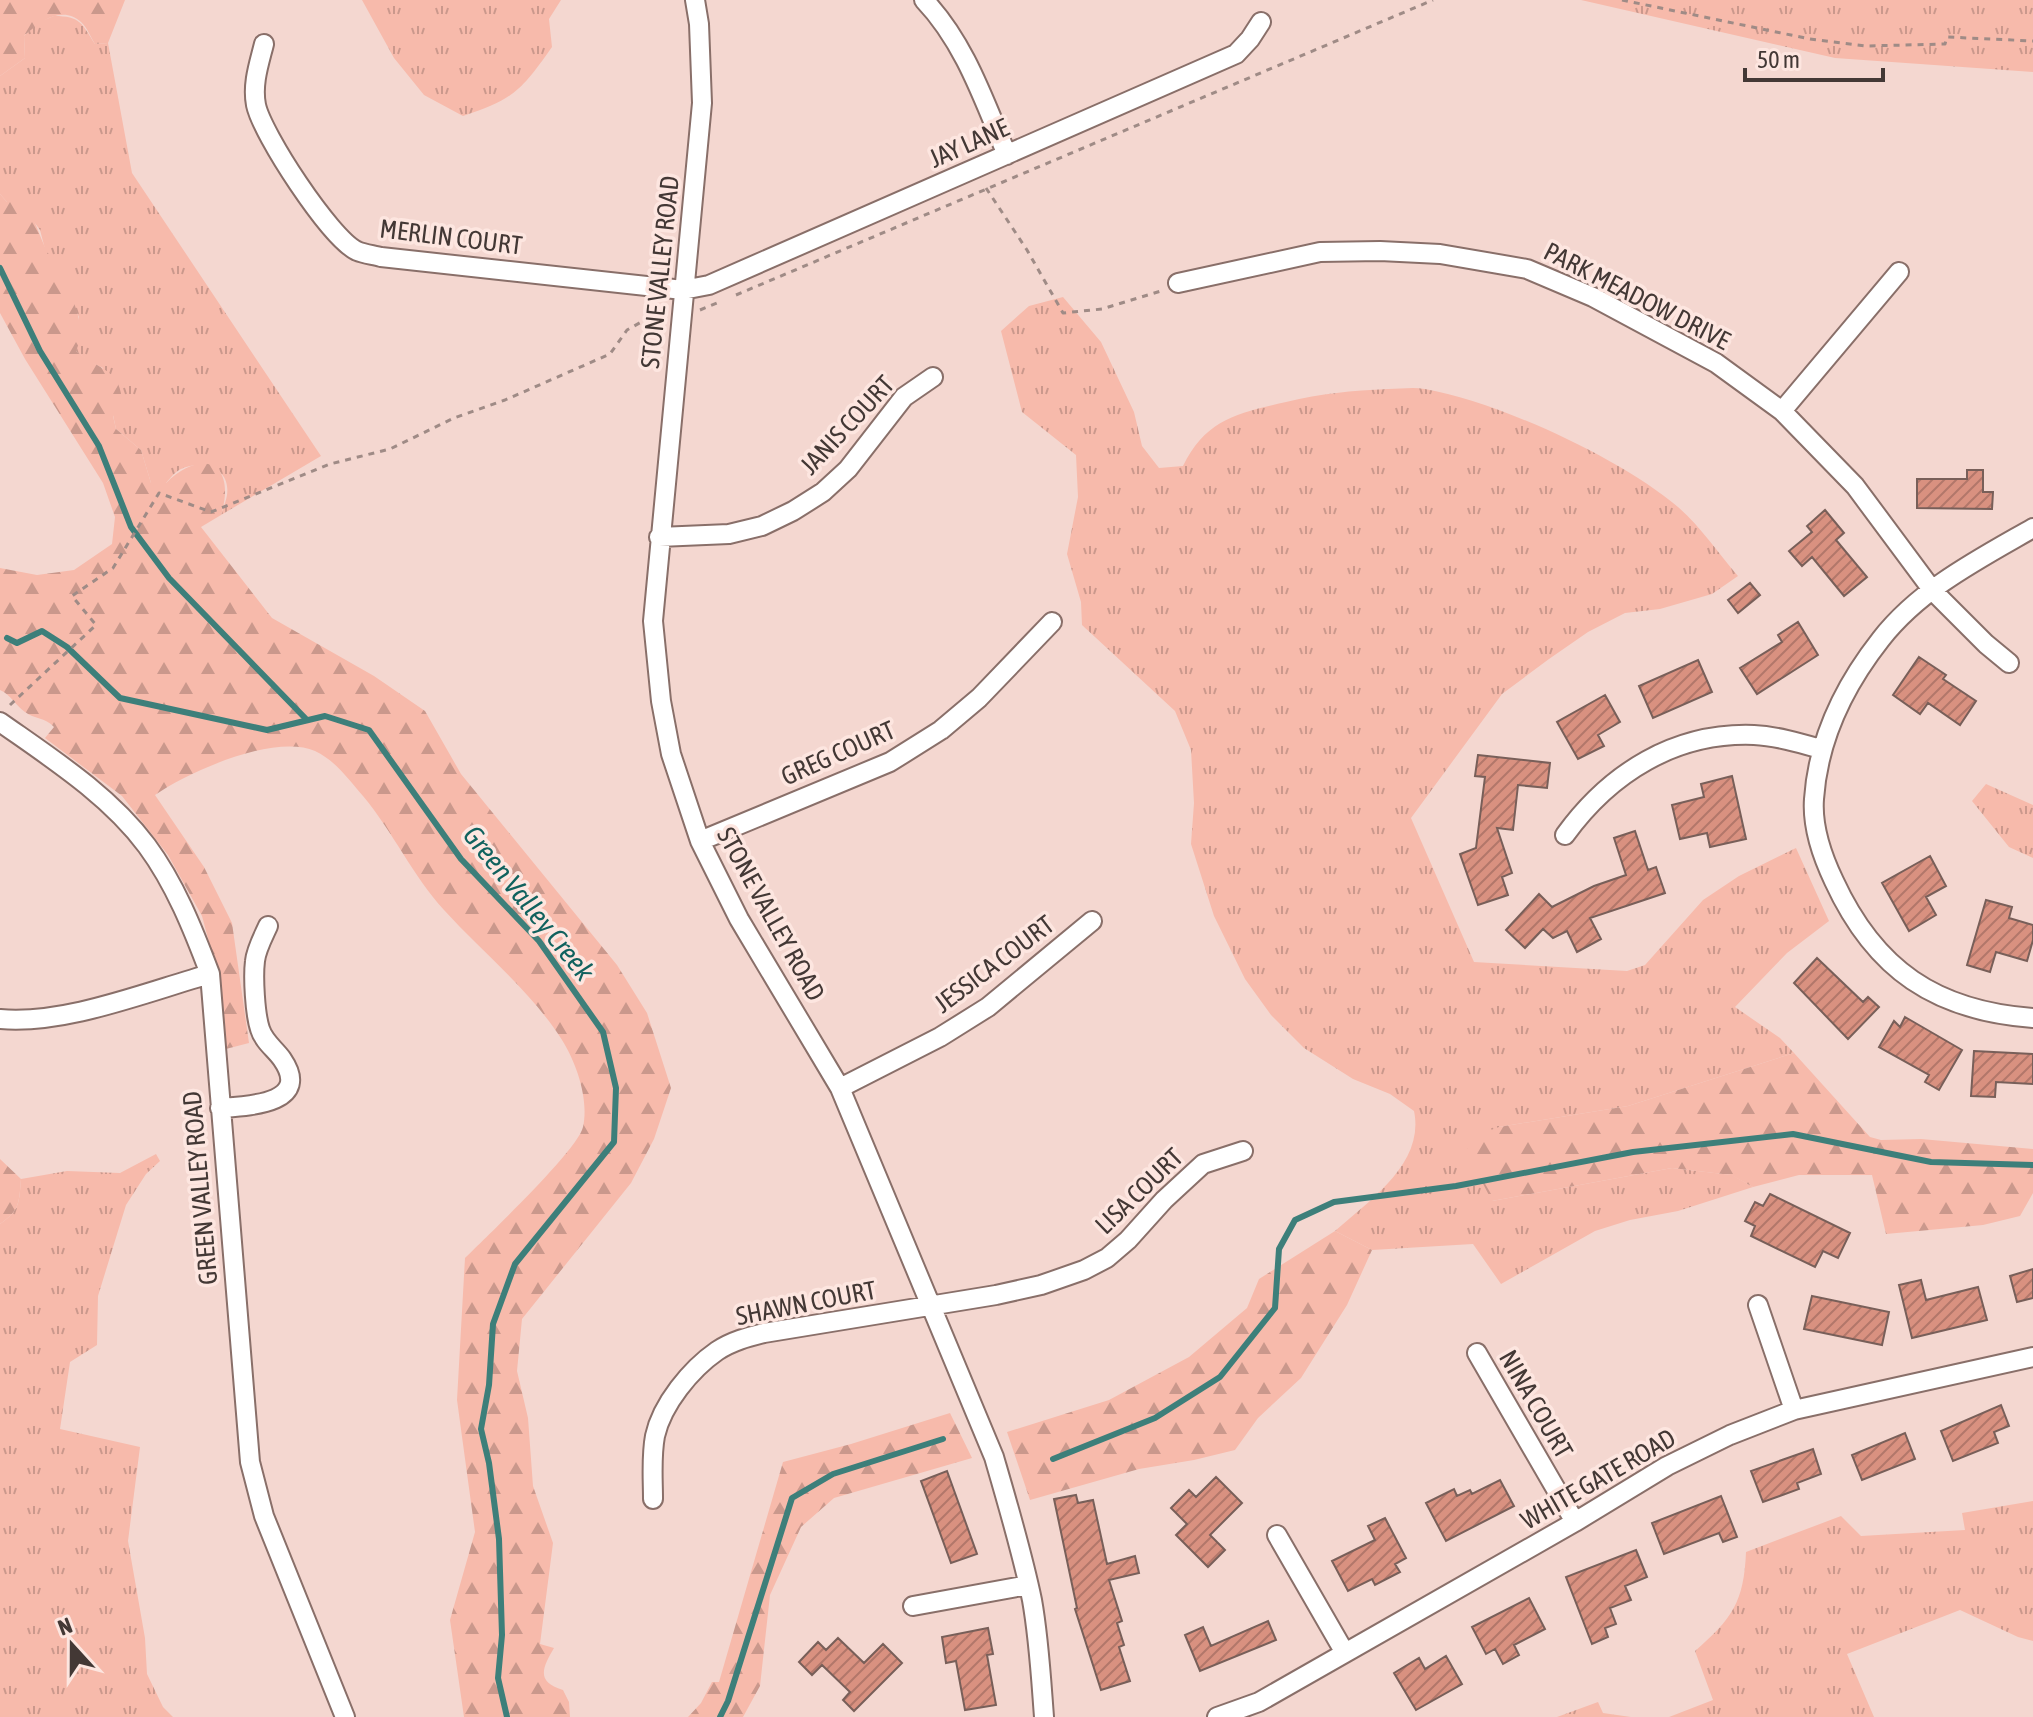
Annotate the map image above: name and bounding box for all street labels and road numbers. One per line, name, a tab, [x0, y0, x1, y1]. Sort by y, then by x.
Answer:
street label: JAY LANE	[924, 112, 1014, 174]
street label: STONE VALLEY ROAD	[635, 174, 685, 370]
street label: MERLIN COURT	[378, 213, 524, 261]
street label: PARK MEADOW DRIVE	[1539, 236, 1735, 356]
street label: JANIS COURT	[794, 369, 901, 480]
street label: GREG COURT	[776, 714, 900, 791]
street label: STONE VALLEY ROAD	[711, 822, 831, 1006]
street label: JESSICA COURT	[928, 909, 1060, 1019]
street label: GREEN VALLEY ROAD	[177, 1090, 223, 1286]
street label: LISA COURT	[1089, 1142, 1189, 1240]
street label: SHAWN COURT	[733, 1275, 879, 1331]
street label: NINA COURT	[1493, 1345, 1579, 1464]
street label: WHITE GATE ROAD	[1515, 1423, 1681, 1535]

